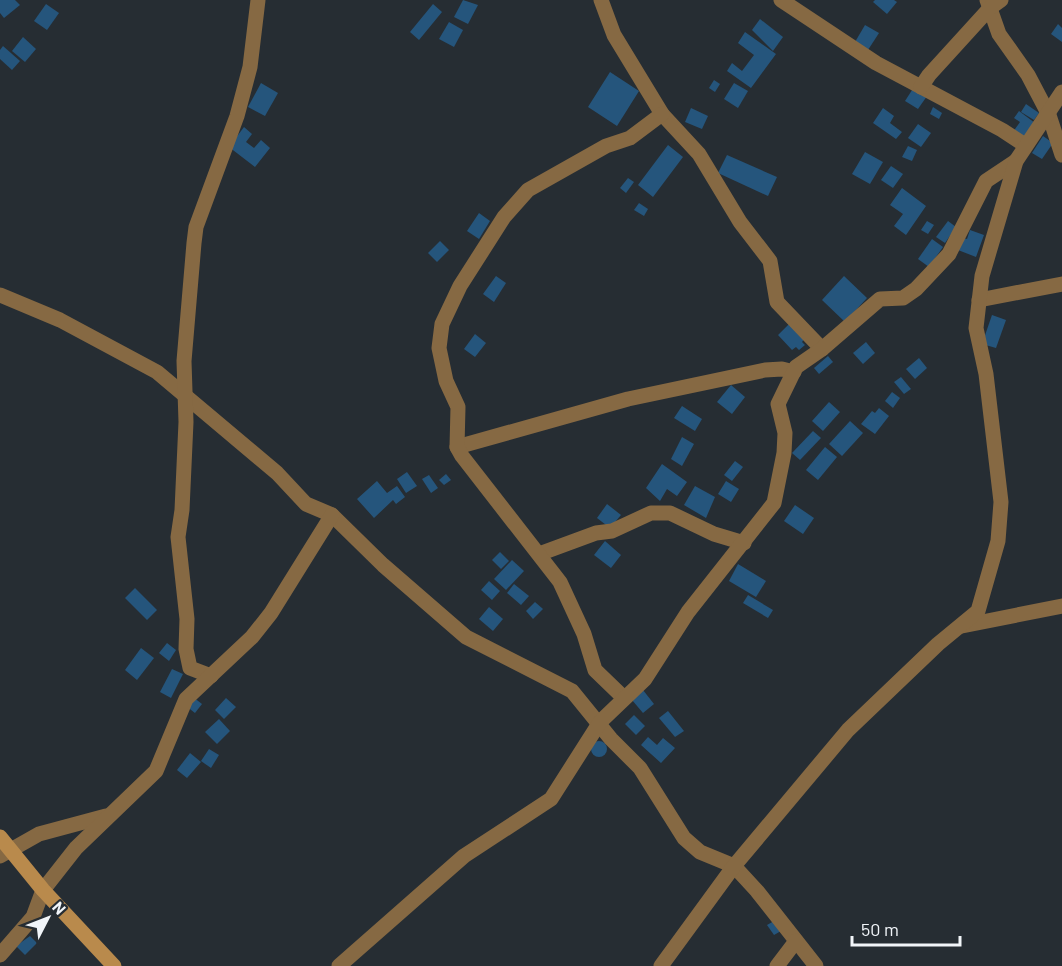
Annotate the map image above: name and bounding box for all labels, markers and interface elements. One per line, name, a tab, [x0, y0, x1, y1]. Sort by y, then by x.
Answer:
north arrow	[18, 888, 78, 948]
text: N	[49, 897, 70, 918]
scale bar	[852, 909, 960, 947]
text: 50 m	[861, 918, 899, 940]

